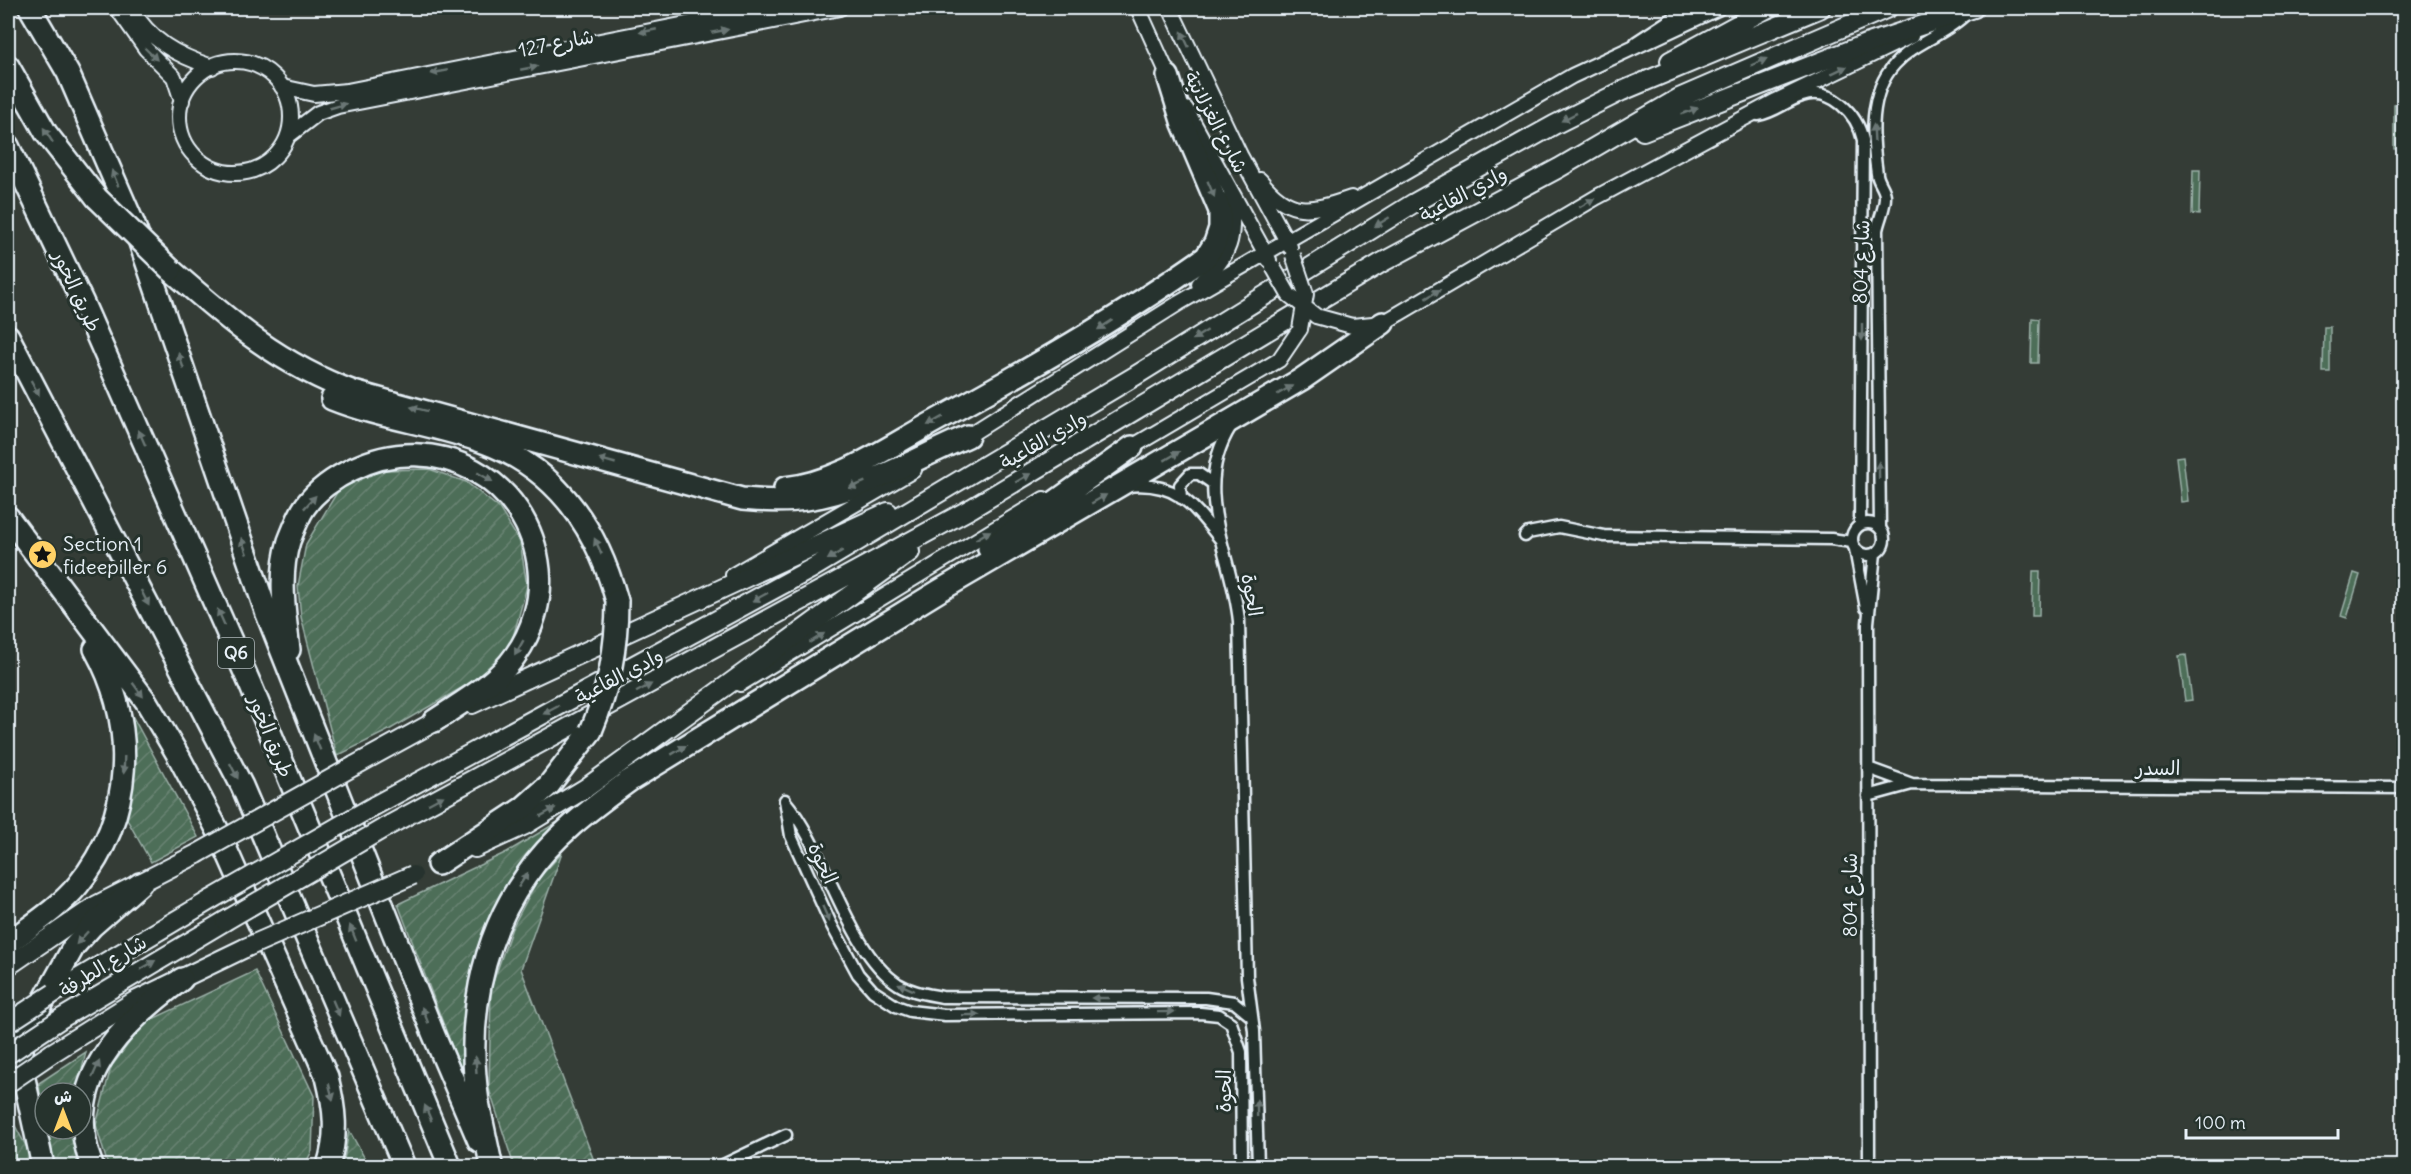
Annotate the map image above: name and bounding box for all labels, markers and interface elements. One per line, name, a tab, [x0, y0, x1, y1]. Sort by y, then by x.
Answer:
street label: شارع 127	[516, 23, 596, 64]
one-way arrow	[711, 26, 730, 35]
one-way arrow	[638, 27, 657, 36]
one-way arrow	[1180, 30, 1189, 47]
one-way arrow	[143, 47, 158, 60]
one-way arrow	[1751, 58, 1768, 67]
one-way arrow	[520, 63, 539, 72]
street label: شارع الغزلانية	[1177, 66, 1254, 178]
one-way arrow	[1831, 66, 1848, 75]
one-way arrow	[430, 68, 449, 77]
one-way arrow	[329, 101, 347, 111]
one-way arrow	[1681, 106, 1699, 116]
one-way arrow	[1561, 113, 1578, 122]
one-way arrow	[1869, 124, 1878, 143]
one-way arrow	[43, 127, 54, 143]
street label: وادي القاعية	[1415, 160, 1512, 230]
one-way arrow	[110, 169, 119, 187]
one-way arrow	[1206, 181, 1216, 199]
one-way arrow	[1579, 197, 1595, 208]
one-way arrow	[1374, 217, 1390, 228]
street label: شارع 804	[1847, 219, 1876, 305]
street label: طريق الخور	[46, 244, 107, 336]
one-way arrow	[1425, 288, 1442, 299]
one-way arrow	[1097, 319, 1113, 330]
one-way arrow	[1857, 322, 1867, 341]
one-way arrow	[1192, 330, 1208, 341]
one-way arrow	[176, 352, 186, 370]
one-way arrow	[30, 379, 40, 396]
one-way arrow	[1277, 384, 1293, 395]
one-way arrow	[410, 403, 428, 413]
street label: وادي القاعية	[995, 405, 1092, 477]
one-way arrow	[927, 416, 944, 426]
one-way arrow	[138, 430, 147, 447]
one-way arrow	[1164, 451, 1180, 462]
one-way arrow	[598, 456, 616, 465]
one-way arrow	[1874, 460, 1884, 479]
one-way arrow	[477, 472, 493, 483]
one-way arrow	[1015, 473, 1032, 483]
one-way arrow	[848, 480, 866, 490]
one-way arrow	[303, 495, 317, 510]
one-way arrow	[1090, 495, 1107, 505]
one-way arrow	[974, 530, 991, 540]
place label: Section 1 fideepiller 6	[63, 531, 167, 579]
one-way arrow	[593, 536, 603, 554]
one-way arrow	[238, 537, 248, 555]
place icon: Section 1 fideepiller 6	[26, 539, 58, 571]
one-way arrow	[827, 549, 843, 560]
street label: الحوة	[1235, 572, 1269, 618]
one-way arrow	[140, 589, 150, 606]
one-way arrow	[751, 592, 768, 602]
one-way arrow	[215, 608, 225, 626]
one-way arrow	[809, 633, 825, 644]
road number: Q6	[218, 638, 254, 668]
one-way arrow	[514, 640, 524, 657]
street label: وادي القاعية	[571, 642, 668, 712]
one-way arrow	[131, 682, 144, 698]
one-way arrow	[636, 683, 653, 693]
street label: طريق الخور	[242, 689, 299, 781]
one-way arrow	[543, 705, 560, 715]
one-way arrow	[312, 733, 322, 751]
one-way arrow	[671, 745, 687, 756]
one-way arrow	[120, 755, 129, 774]
street label: السدر	[2134, 755, 2180, 780]
one-way arrow	[229, 762, 239, 780]
one-way arrow	[427, 795, 444, 805]
one-way arrow	[540, 807, 557, 817]
street label: الحوة	[802, 838, 844, 888]
street label: شارع 804	[1837, 853, 1864, 937]
one-way arrow	[518, 872, 529, 888]
one-way arrow	[822, 905, 831, 922]
one-way arrow	[348, 923, 358, 941]
street label: شارع الطرفة	[54, 929, 152, 1004]
one-way arrow	[75, 930, 89, 945]
one-way arrow	[140, 959, 156, 970]
one-way arrow	[897, 982, 915, 992]
one-way arrow	[1090, 993, 1109, 1003]
one-way arrow	[332, 999, 341, 1017]
one-way arrow	[420, 1005, 430, 1023]
one-way arrow	[1157, 1007, 1176, 1017]
one-way arrow	[962, 1010, 981, 1020]
one-way arrow	[471, 1056, 480, 1075]
one-way arrow	[91, 1061, 100, 1078]
street label: الحوة	[1211, 1069, 1237, 1113]
north arrow	[33, 1081, 93, 1141]
one-way arrow	[327, 1083, 336, 1101]
text: ش	[54, 1086, 72, 1106]
one-way arrow	[1252, 1099, 1262, 1118]
scale bar	[2186, 1102, 2338, 1140]
one-way arrow	[423, 1103, 433, 1121]
text: 100 m	[2195, 1111, 2246, 1134]

